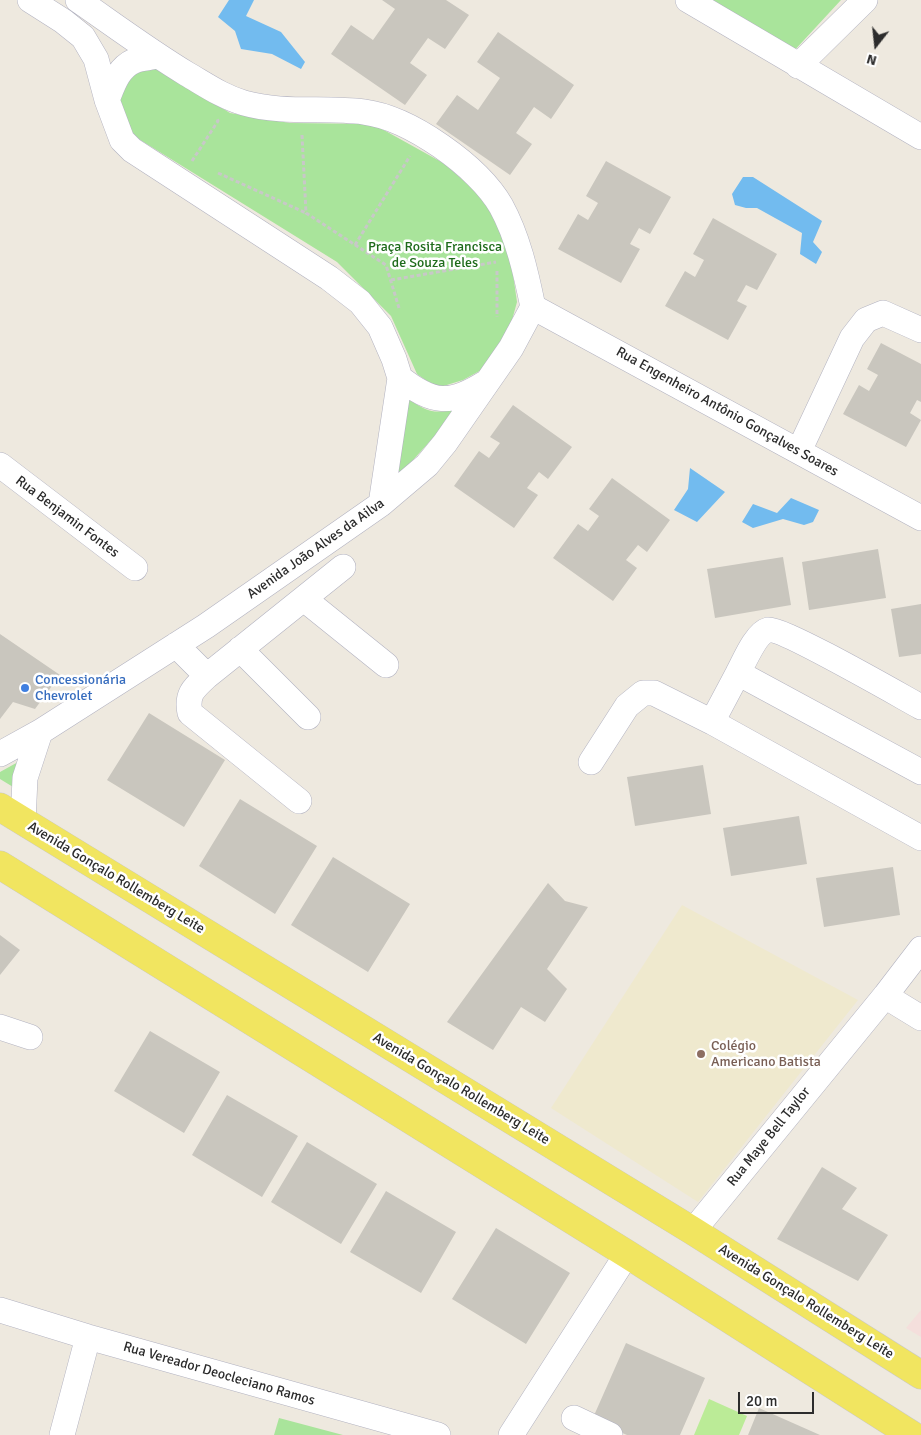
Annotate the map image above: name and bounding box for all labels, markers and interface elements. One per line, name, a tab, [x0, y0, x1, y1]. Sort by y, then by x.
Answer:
north arrow	[851, 20, 901, 70]
text: N	[865, 50, 879, 69]
park label: Praça Rosita Francisca de Souza Teles	[368, 239, 502, 272]
street label: Rua Engenheiro Antônio Gonçalves Soares	[613, 344, 841, 480]
street label: Rua Benjamin Fontes	[12, 473, 122, 561]
street label: Avenida João Alves da Ailva	[244, 495, 388, 603]
place label: Concessionária Chevrolet	[35, 672, 126, 704]
marker: Concessionária Chevrolet	[19, 682, 31, 694]
street label: Avenida Gonçalo Rollemberg Leite	[24, 818, 208, 938]
street label: Avenida Gonçalo Rollemberg Leite	[369, 1029, 553, 1149]
place label: Colégio Americano Batista	[711, 1038, 821, 1070]
marker: Colégio Americano Batista	[695, 1048, 707, 1060]
street label: Rua Maye Bell Taylor	[724, 1084, 814, 1190]
street label: Avenida Gonçalo Rollemberg Leite	[715, 1241, 897, 1363]
street label: Rua Vereador Deocleciano Ramos	[121, 1339, 317, 1409]
scale bar	[741, 1382, 817, 1414]
text: 20 m	[746, 1392, 777, 1410]

